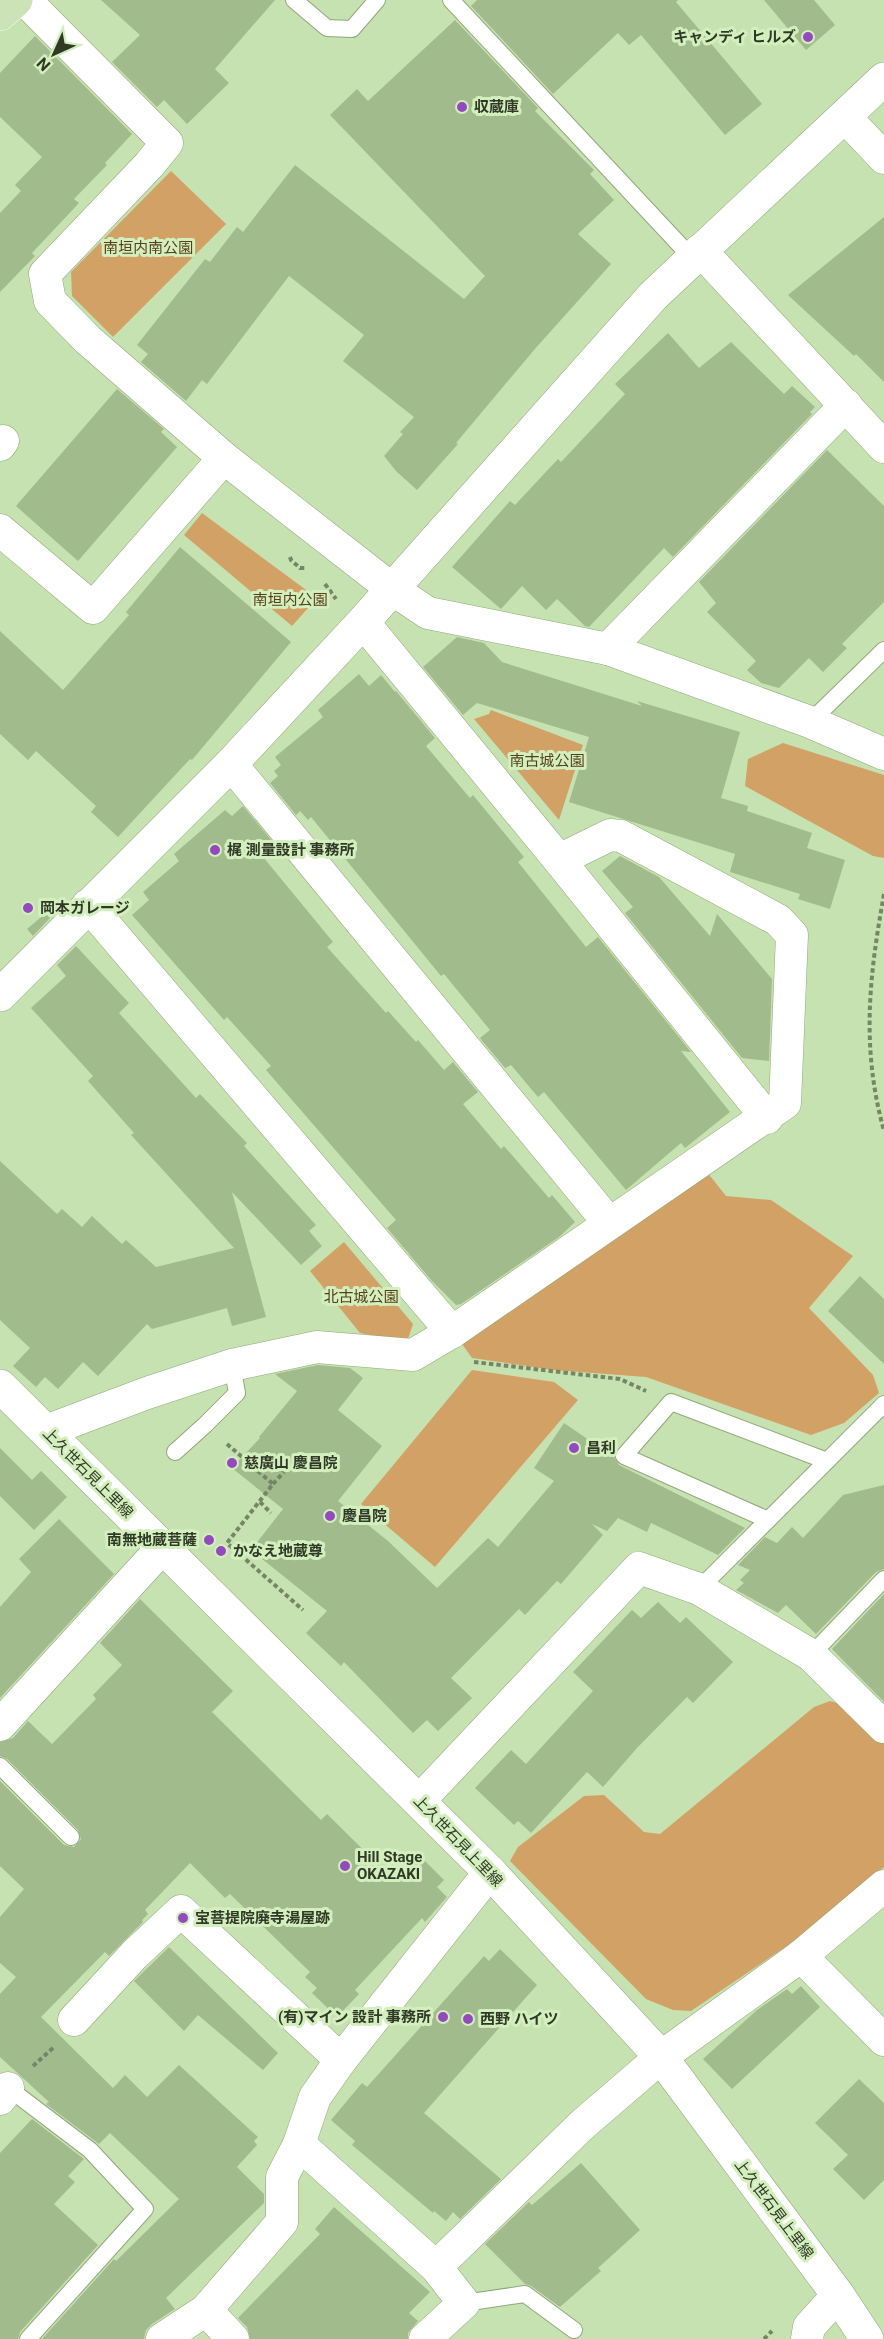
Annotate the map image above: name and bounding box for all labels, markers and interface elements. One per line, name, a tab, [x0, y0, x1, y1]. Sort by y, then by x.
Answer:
north arrow	[24, 24, 84, 84]
place label: キャンディ ヒルズ	[673, 28, 796, 46]
marker: キャンディ ヒルズ	[801, 30, 815, 44]
text: N	[33, 54, 54, 75]
place label: 収蔵庫	[474, 98, 519, 116]
marker: 収蔵庫	[455, 100, 469, 114]
park label: 南垣内南公園	[103, 239, 193, 257]
park label: 南垣内公園	[252, 591, 328, 609]
park label: 南古城公園	[509, 752, 585, 770]
place label: 梶 測量設計 事務所	[227, 841, 354, 859]
marker: 梶 測量設計 事務所	[208, 843, 222, 857]
place label: 岡本ガレージ	[40, 899, 130, 917]
marker: 岡本ガレージ	[21, 901, 35, 915]
park label: 北古城公園	[323, 1288, 399, 1306]
street label: 上久世石見上里線	[39, 1424, 137, 1522]
place label: 昌利	[586, 1439, 616, 1457]
marker: 昌利	[567, 1441, 581, 1455]
place label: 慈廣山 慶昌院	[244, 1454, 338, 1472]
marker: 慈廣山 慶昌院	[225, 1456, 239, 1470]
place label: 慶昌院	[342, 1507, 387, 1525]
marker: 慶昌院	[323, 1509, 337, 1523]
place label: 南無地蔵菩薩	[107, 1531, 197, 1549]
marker: 南無地蔵菩薩	[202, 1533, 216, 1547]
place label: かなえ地蔵尊	[233, 1542, 323, 1560]
marker: かなえ地蔵尊	[214, 1544, 228, 1558]
street label: 上久世石見上里線	[410, 1792, 506, 1890]
place label: Hill Stage OKAZAKI	[357, 1848, 422, 1883]
marker: Hill Stage OKAZAKI	[338, 1859, 352, 1873]
place label: 宝菩提院廃寺湯屋跡	[195, 1909, 330, 1927]
marker: 宝菩提院廃寺湯屋跡	[176, 1911, 190, 1925]
place label: (有)マイン 設計 事務所	[278, 2008, 431, 2026]
marker: (有)マイン 設計 事務所	[436, 2010, 450, 2024]
place label: 西野 ハイツ	[480, 2010, 558, 2028]
marker: 西野 ハイツ	[461, 2012, 475, 2026]
street label: 上久世石見上里線	[731, 2156, 817, 2262]

